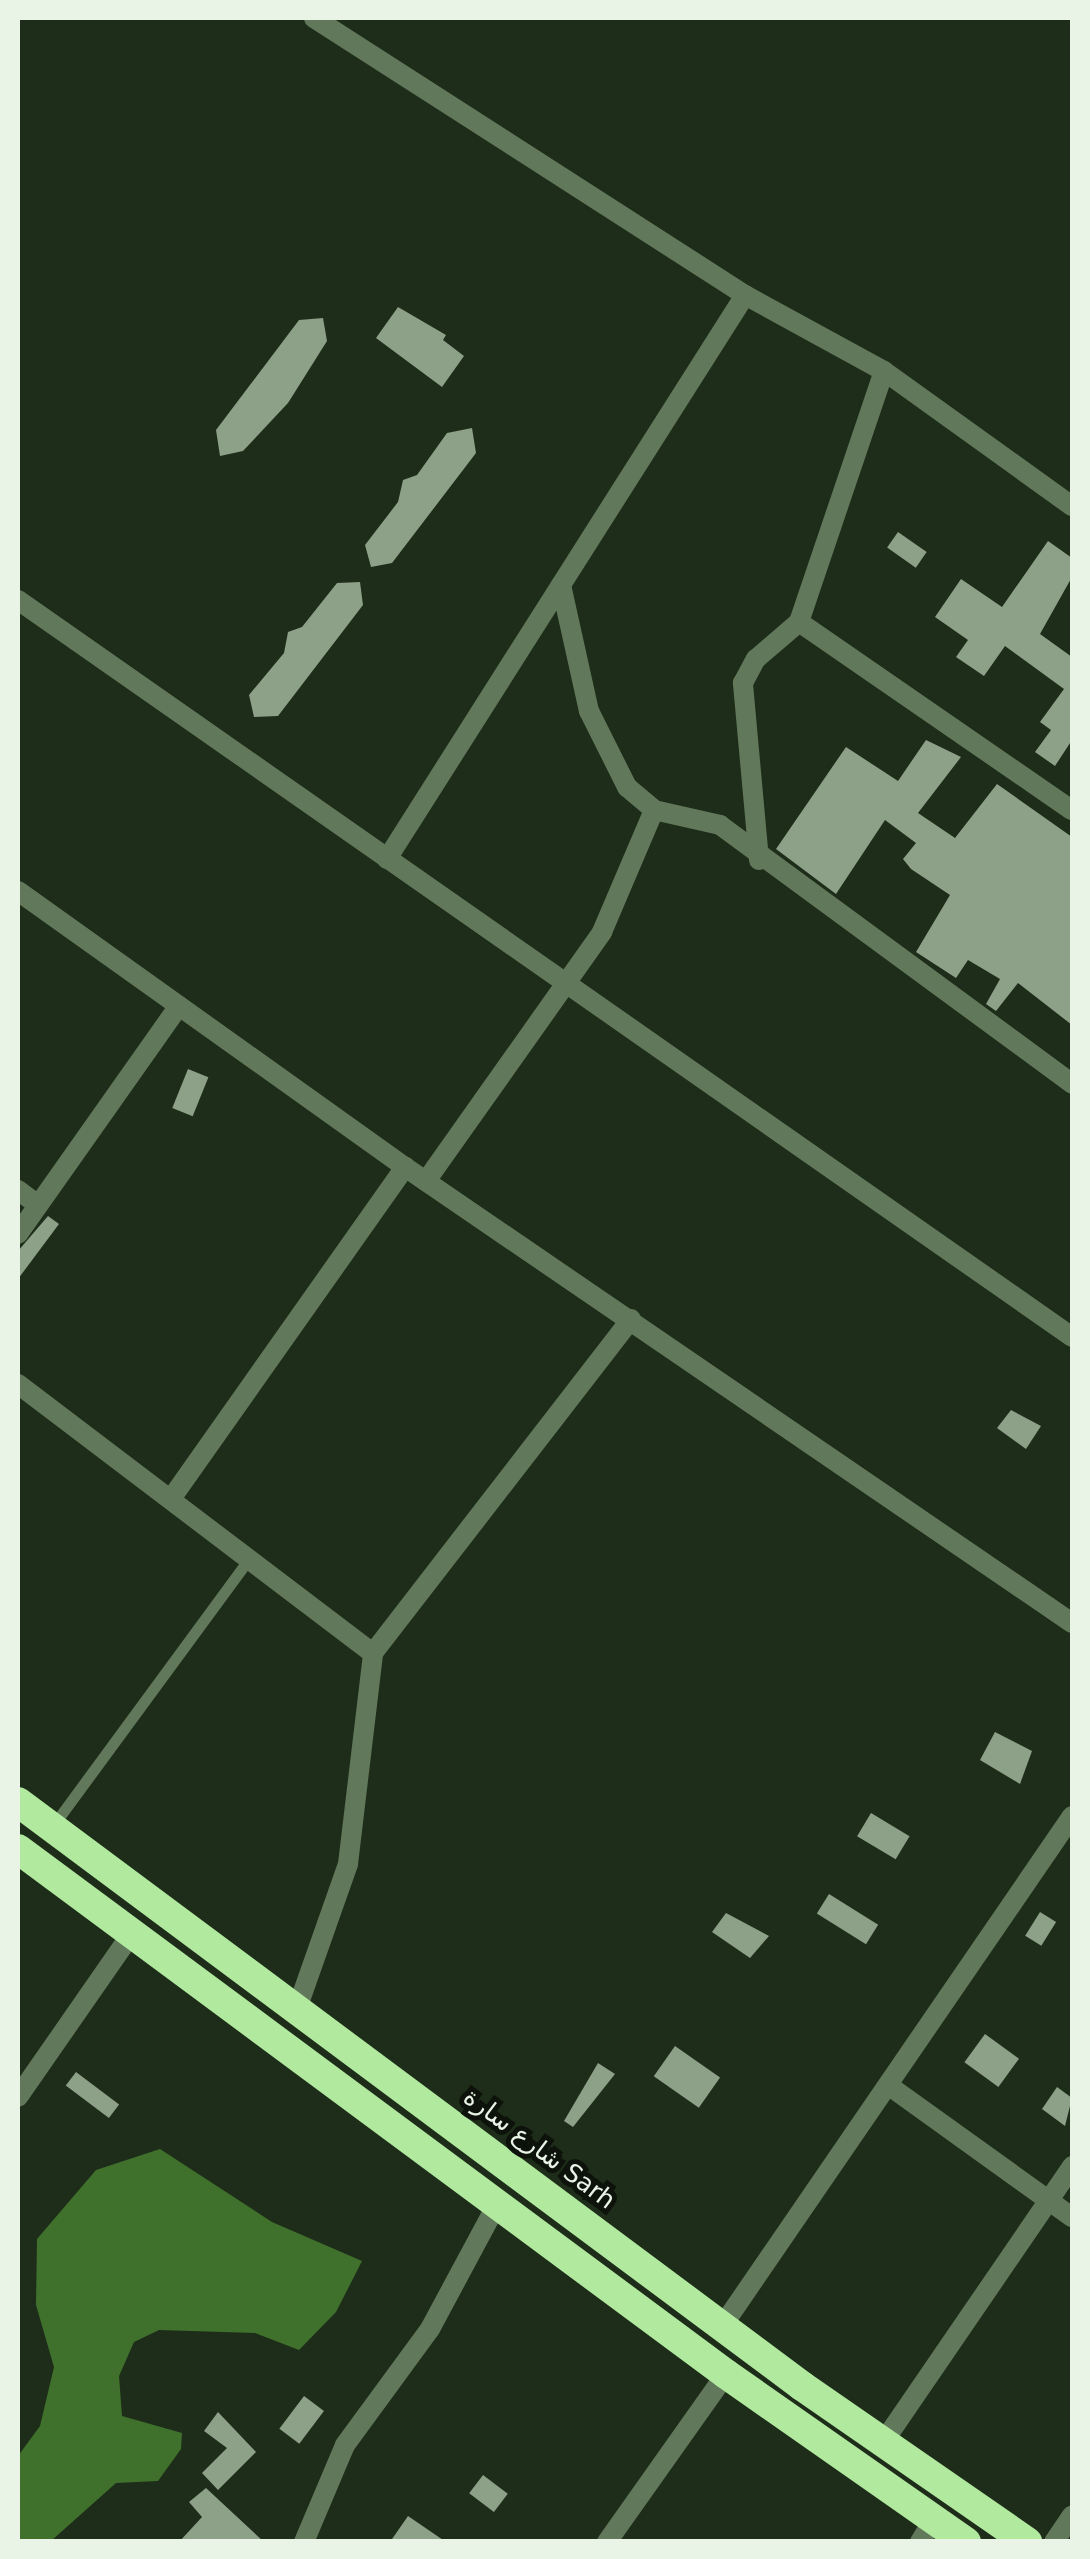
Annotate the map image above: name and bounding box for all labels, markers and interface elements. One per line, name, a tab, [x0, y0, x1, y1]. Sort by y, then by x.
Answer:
street label: شارع سارة Sarh	[457, 2082, 621, 2216]

